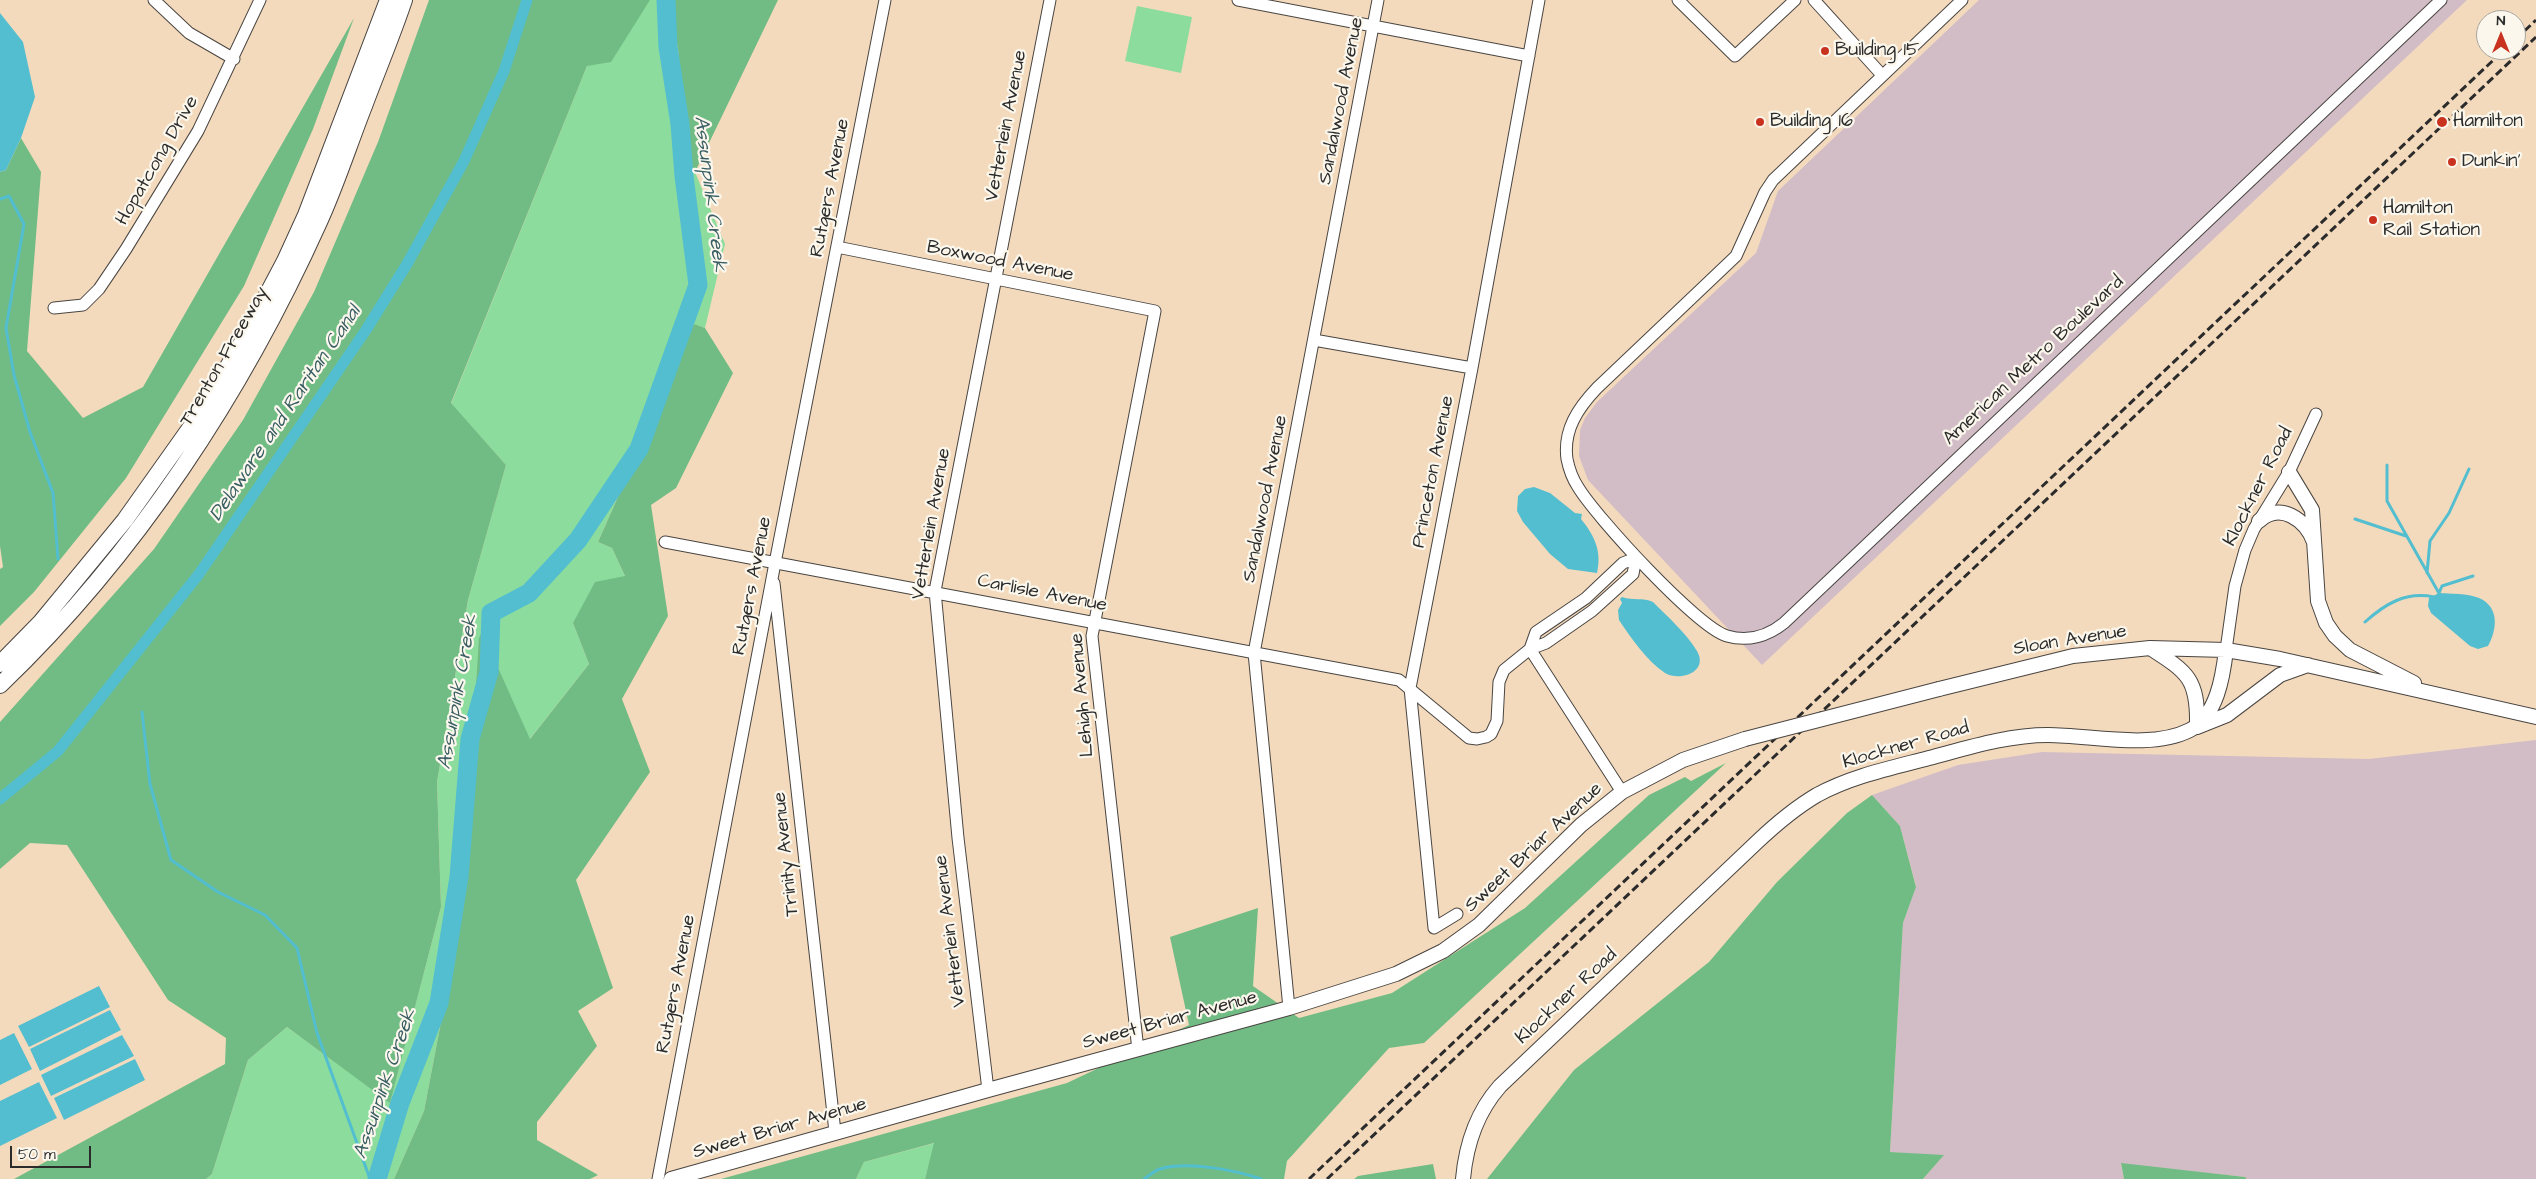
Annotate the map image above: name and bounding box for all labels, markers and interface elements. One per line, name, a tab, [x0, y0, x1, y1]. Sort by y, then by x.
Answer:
north arrow	[2476, 10, 2526, 60]
text: N	[2497, 11, 2505, 31]
street label: Sandalwood Avenue	[1315, 16, 1369, 186]
place label: Building 15	[1835, 40, 1919, 62]
marker: Building 15	[1819, 45, 1831, 57]
street label: Vetterlein Avenue	[981, 49, 1033, 203]
street label: Hopatcong Drive	[112, 92, 204, 230]
place label: Building 16	[1770, 111, 1853, 133]
place label: Hamilton	[2453, 111, 2523, 133]
water label: Assunpink Creek	[688, 115, 730, 273]
marker: Hamilton	[2435, 115, 2449, 129]
marker: Building 16	[1754, 116, 1766, 128]
street label: Rutgers Avenue	[806, 117, 856, 259]
place label: Dunkin'	[2462, 151, 2521, 173]
marker: Dunkin'	[2446, 156, 2458, 168]
place label: Hamilton Rail Station	[2383, 198, 2480, 242]
marker: Hamilton Rail Station	[2367, 214, 2379, 226]
street label: Boxwood Avenue	[925, 237, 1075, 287]
street label: American Metro Boulevard	[1939, 271, 2129, 451]
street label: Trenton Freeway	[176, 283, 274, 431]
water label: Delaware and Raritan Canal	[205, 302, 367, 526]
street label: Princeton Avenue	[1408, 394, 1460, 550]
street label: Sandalwood Avenue	[1239, 414, 1293, 584]
street label: Klockner Road	[2219, 424, 2299, 550]
street label: Vetterlein Avenue	[907, 447, 957, 601]
street label: Rutgers Avenue	[728, 515, 778, 657]
street label: Carlisle Avenue	[975, 570, 1109, 618]
water label: Assunpink Creek	[434, 613, 484, 771]
street label: Sloan Avenue	[2012, 621, 2128, 661]
street label: Lehigh Avenue	[1066, 632, 1100, 758]
street label: Klockner Road	[1840, 717, 1972, 775]
street label: Sweet Briar Avenue	[1460, 778, 1608, 918]
street label: Trinity Avenue	[769, 791, 805, 917]
street label: Vetterlein Avenue	[930, 854, 972, 1008]
street label: Rutgers Avenue	[652, 913, 702, 1055]
street label: Klockner Road	[1512, 944, 1622, 1050]
street label: Sweet Briar Avenue	[1080, 987, 1260, 1055]
water label: Assunpink Creek	[349, 1006, 423, 1162]
street label: Sweet Briar Avenue	[690, 1093, 870, 1165]
scale bar	[12, 1136, 94, 1168]
text: 50 m	[18, 1144, 56, 1165]

